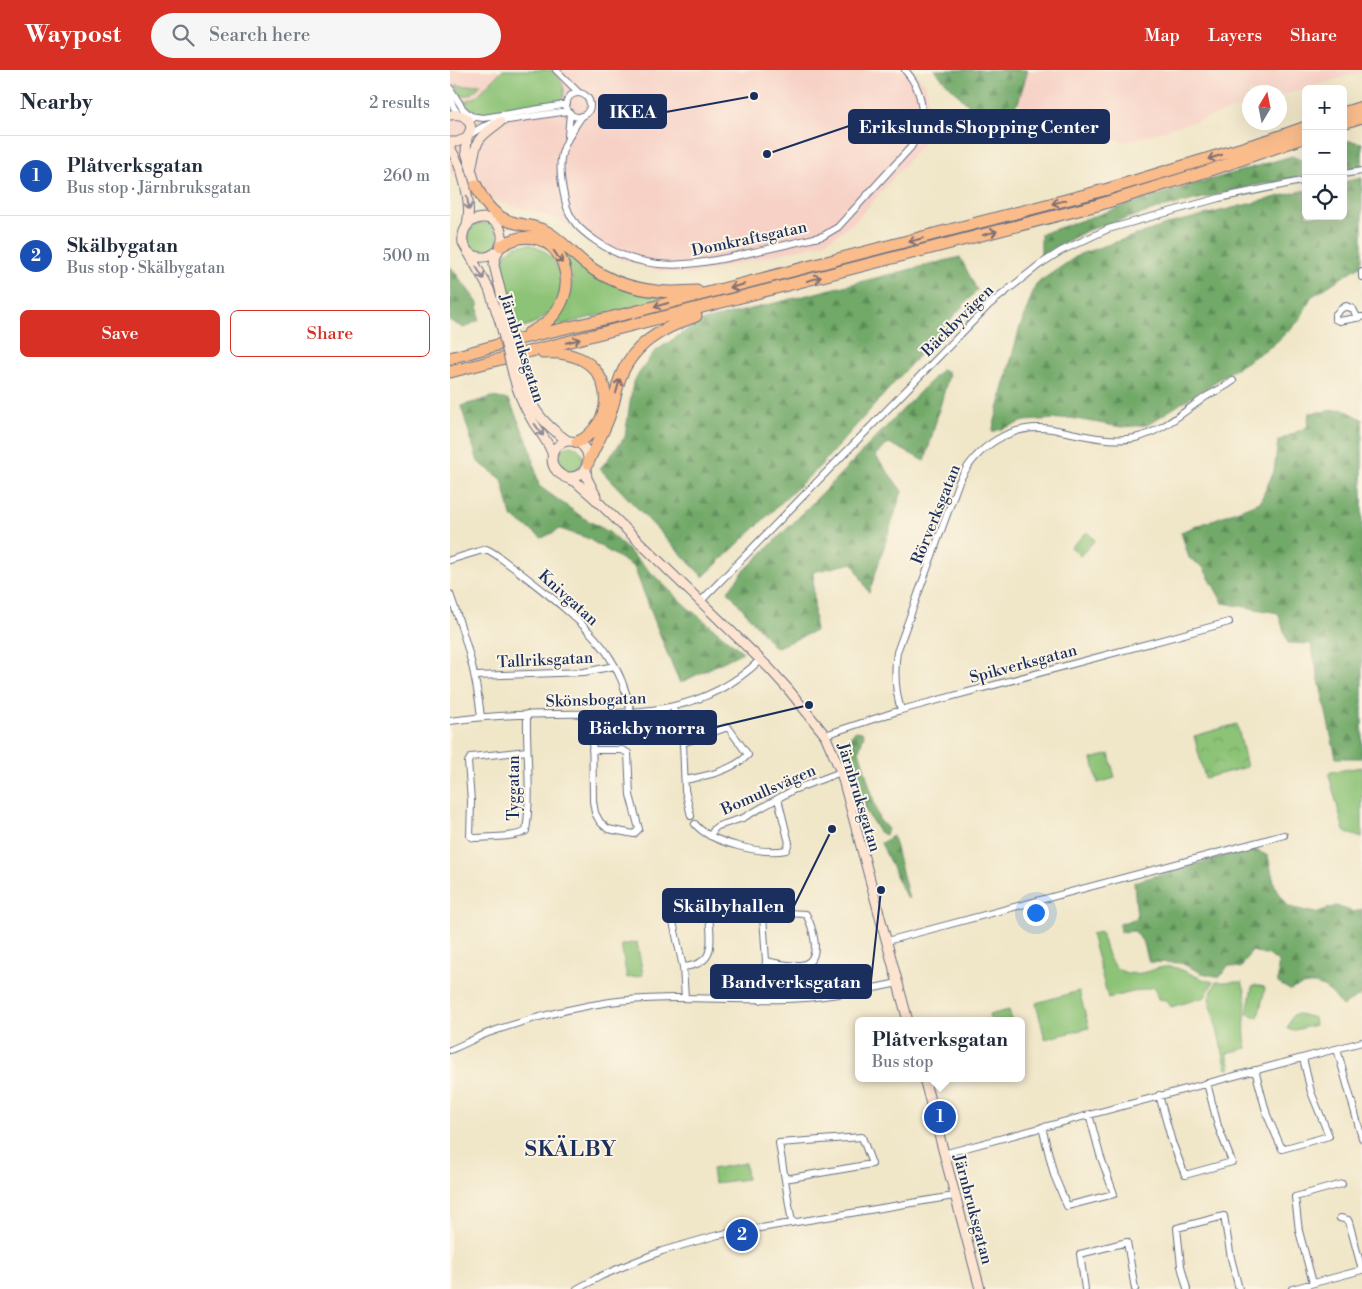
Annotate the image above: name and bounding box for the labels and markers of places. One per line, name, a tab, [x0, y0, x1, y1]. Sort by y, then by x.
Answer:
callout: IKEA	[599, 95, 666, 128]
callout: Erikslunds Shopping Center	[849, 110, 1109, 143]
callout: Bäckby norra	[579, 711, 716, 744]
callout: Skälbyhallen	[663, 889, 794, 922]
callout: Bandverksgatan	[711, 965, 871, 998]
pin: 1	[924, 1098, 956, 1136]
pin: 2	[726, 1216, 758, 1254]

